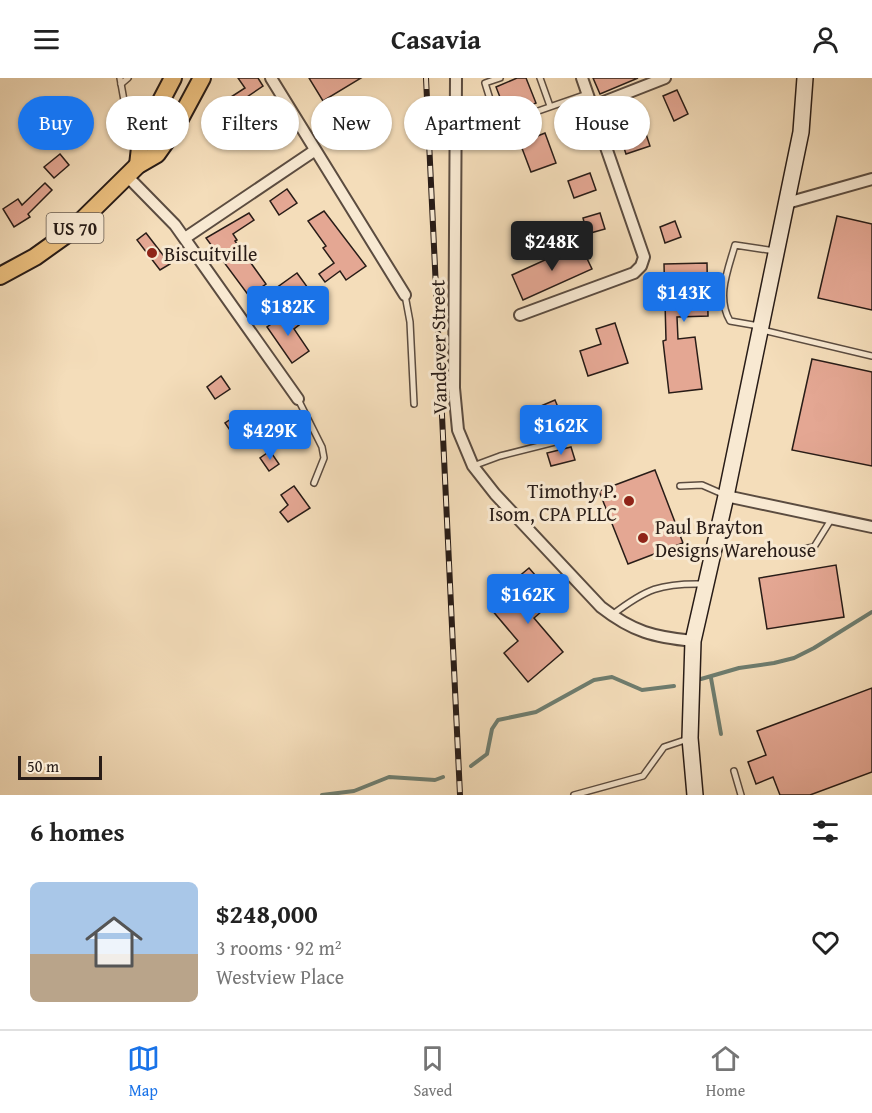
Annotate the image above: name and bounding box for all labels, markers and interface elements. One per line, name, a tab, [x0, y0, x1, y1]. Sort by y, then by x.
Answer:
text: Casavia	[391, 19, 481, 59]
icon: menu	[30, 23, 63, 56]
icon: person	[809, 23, 842, 56]
chip: Buy	[18, 96, 94, 150]
chip: Rent	[106, 96, 189, 150]
chip: Filters	[201, 96, 299, 150]
chip: New	[311, 96, 392, 150]
chip: Apartment	[404, 96, 542, 150]
chip: House	[554, 96, 650, 150]
road number: US 70	[46, 213, 104, 243]
pin: $248K	[510, 221, 594, 272]
text: $248K	[525, 226, 579, 255]
place label: Biscuitville	[164, 239, 257, 268]
marker: Biscuitville	[145, 246, 159, 260]
pin: $143K	[642, 272, 726, 323]
text: $143K	[657, 277, 711, 306]
street label: Vandever Street	[422, 279, 454, 415]
pin: $182K	[246, 286, 330, 337]
text: $182K	[261, 291, 315, 320]
pin: $162K	[519, 405, 603, 456]
pin: $429K	[228, 410, 312, 461]
text: $162K	[534, 410, 588, 439]
text: $429K	[243, 415, 297, 444]
place label: Timothy P. Isom, CPA PLLC	[489, 476, 617, 528]
marker: Timothy P. Isom, CPA PLLC	[622, 494, 636, 508]
place label: Paul Brayton Designs Warehouse	[655, 512, 816, 564]
marker: Paul Brayton Designs Warehouse	[636, 531, 650, 545]
pin: $162K	[486, 574, 570, 625]
text: $162K	[501, 579, 555, 608]
scale bar	[18, 753, 102, 780]
text: 50 m	[27, 754, 59, 778]
text: 6 homes	[30, 812, 125, 851]
icon: filters	[809, 815, 842, 848]
text: $248,000	[216, 894, 318, 933]
icon: home	[78, 906, 150, 978]
icon: heart	[809, 926, 842, 959]
text: 3 rooms · 92 m²	[216, 933, 342, 962]
text: Westview Place	[216, 962, 344, 991]
tab: Map	[127, 1042, 160, 1102]
tab: Saved	[413, 1042, 452, 1102]
tab: Home	[706, 1042, 745, 1102]

